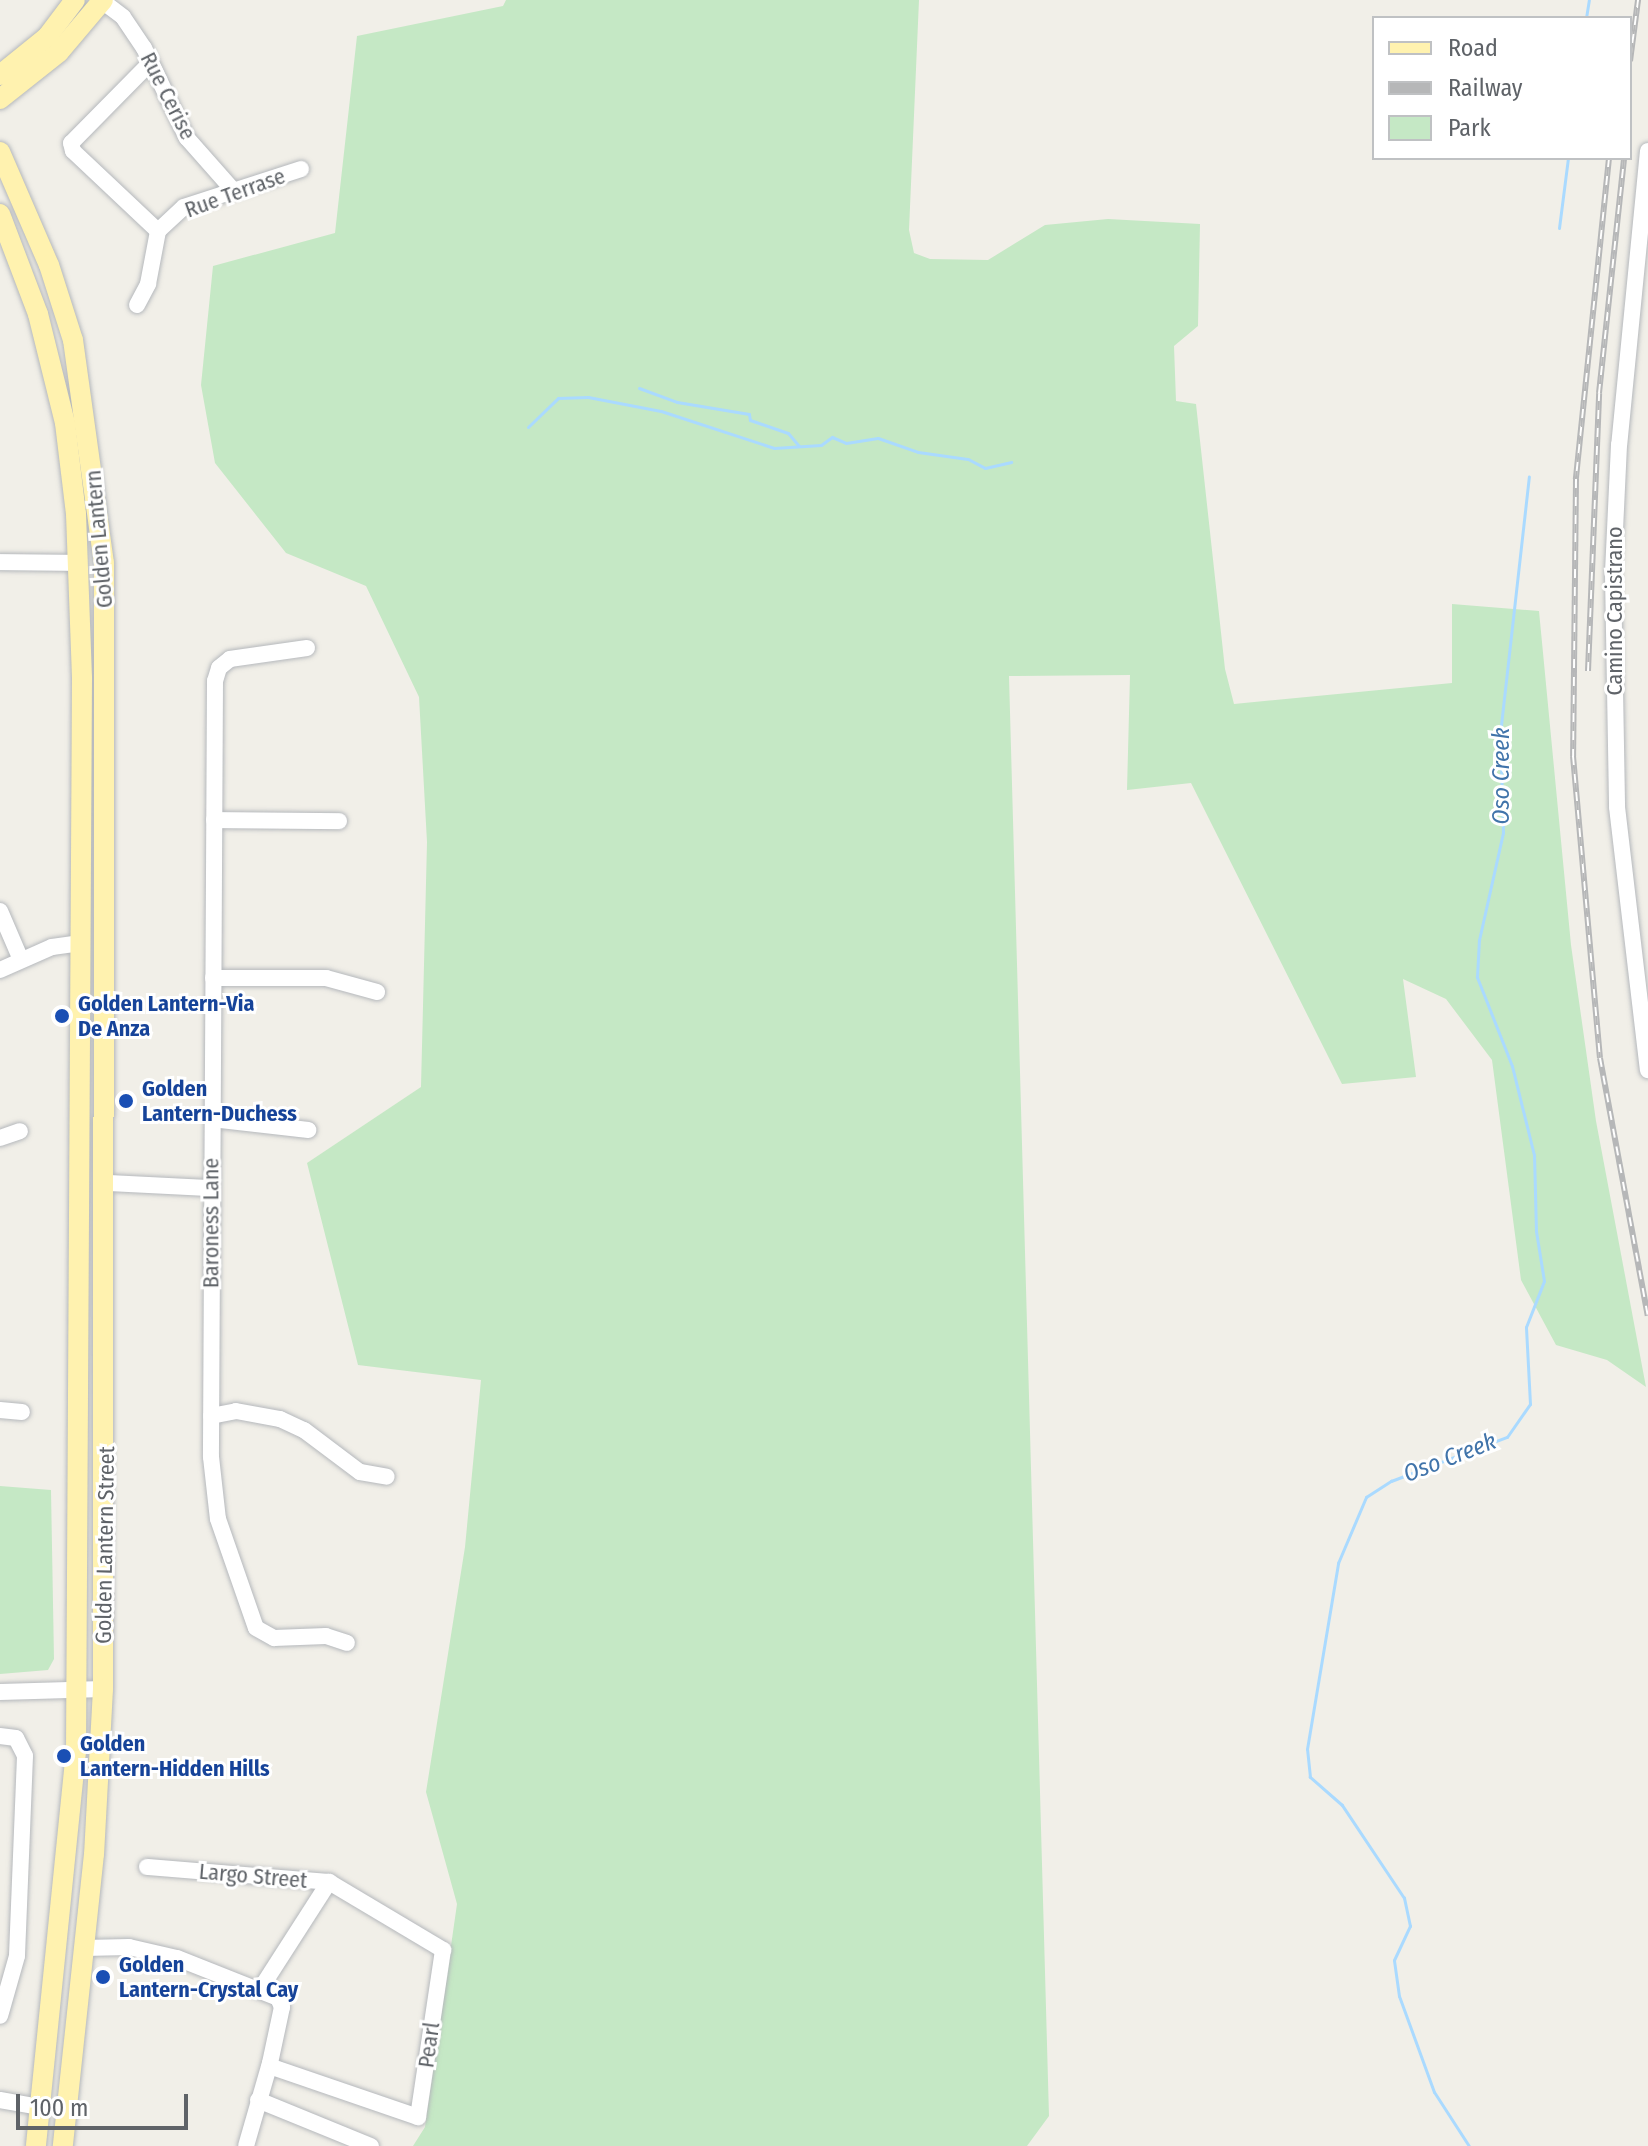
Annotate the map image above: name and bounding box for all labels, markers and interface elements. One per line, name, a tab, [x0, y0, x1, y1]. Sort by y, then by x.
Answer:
legend	[1372, 16, 1632, 160]
text: Road	[1448, 34, 1498, 62]
street label: Rue Cerise	[135, 48, 201, 144]
text: Railway	[1448, 74, 1523, 102]
text: Park	[1448, 114, 1491, 142]
street label: Rue Terrase	[181, 163, 289, 223]
street label: Golden Lantern	[80, 469, 118, 609]
street label: Camino Capistrano	[1602, 526, 1628, 696]
water label: Oso Creek	[1488, 727, 1516, 825]
place label: Golden Lantern-Via De Anza	[78, 990, 254, 1042]
marker: Golden Lantern-Via De Anza	[53, 1007, 71, 1025]
place label: Golden Lantern-Duchess	[142, 1075, 297, 1126]
marker: Golden Lantern-Duchess	[117, 1092, 135, 1110]
street label: Baroness Lane	[198, 1158, 224, 1288]
water label: Oso Creek	[1399, 1427, 1501, 1489]
street label: Golden Lantern Street	[90, 1446, 120, 1644]
place label: Golden Lantern-Hidden Hills	[80, 1730, 270, 1782]
marker: Golden Lantern-Hidden Hills	[55, 1747, 73, 1765]
street label: Largo Street	[198, 1858, 308, 1894]
place label: Golden Lantern-Crystal Cay	[119, 1951, 298, 2002]
marker: Golden Lantern-Crystal Cay	[94, 1968, 112, 1986]
street label: Pearl	[413, 2020, 445, 2070]
scale bar	[20, 2078, 192, 2128]
text: 100 m	[30, 2094, 88, 2122]

